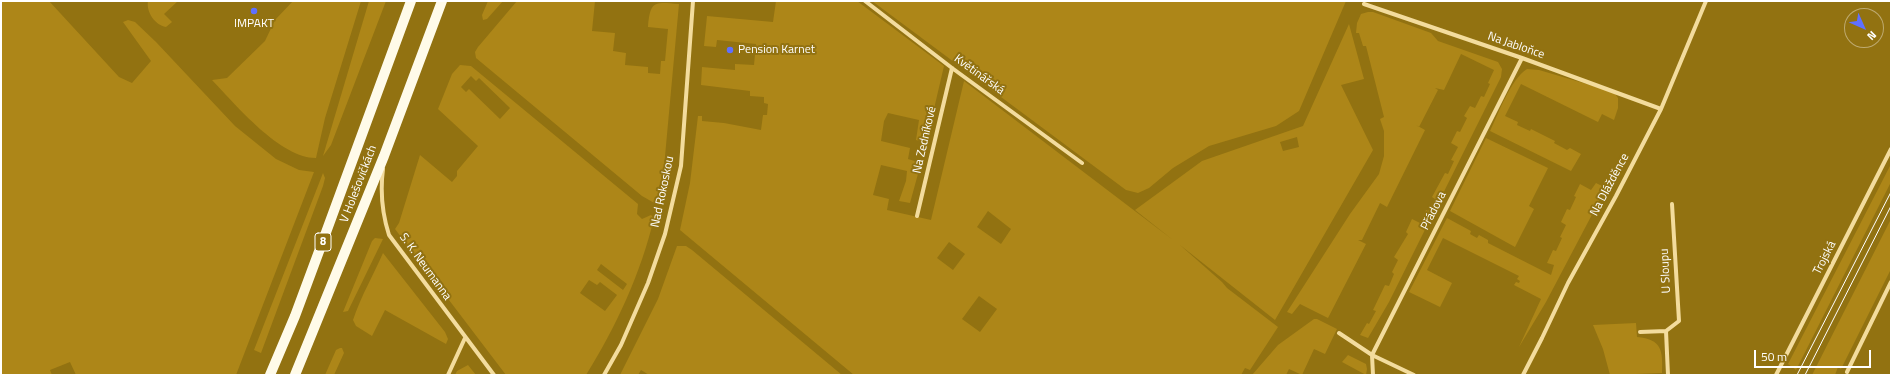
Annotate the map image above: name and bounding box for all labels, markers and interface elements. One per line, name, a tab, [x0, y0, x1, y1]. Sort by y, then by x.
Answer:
marker: IMPAKT	[249, 6, 259, 16]
north arrow	[1844, 8, 1884, 48]
place label: IMPAKT	[234, 17, 274, 31]
text: N	[1863, 27, 1880, 44]
street label: Na Jabloňce	[1486, 30, 1546, 62]
place label: Pension Karnet	[738, 43, 815, 57]
marker: Pension Karnet	[725, 45, 735, 55]
street label: Květinářská	[951, 52, 1007, 98]
street label: Na Zedníkové	[910, 105, 940, 175]
street label: V Holešovičkách	[338, 143, 380, 225]
street label: Na Dlážděnce	[1587, 151, 1633, 219]
street label: Nad Rokoskou	[648, 155, 678, 229]
street label: Přádova	[1418, 189, 1450, 233]
street label: S. K. Neumanna	[396, 231, 454, 303]
road number: 8	[315, 233, 331, 251]
street label: Trojská	[1811, 239, 1839, 277]
street label: U Sloupu	[1658, 248, 1674, 294]
scale bar	[1756, 342, 1873, 368]
text: 50 m	[1761, 347, 1787, 366]

